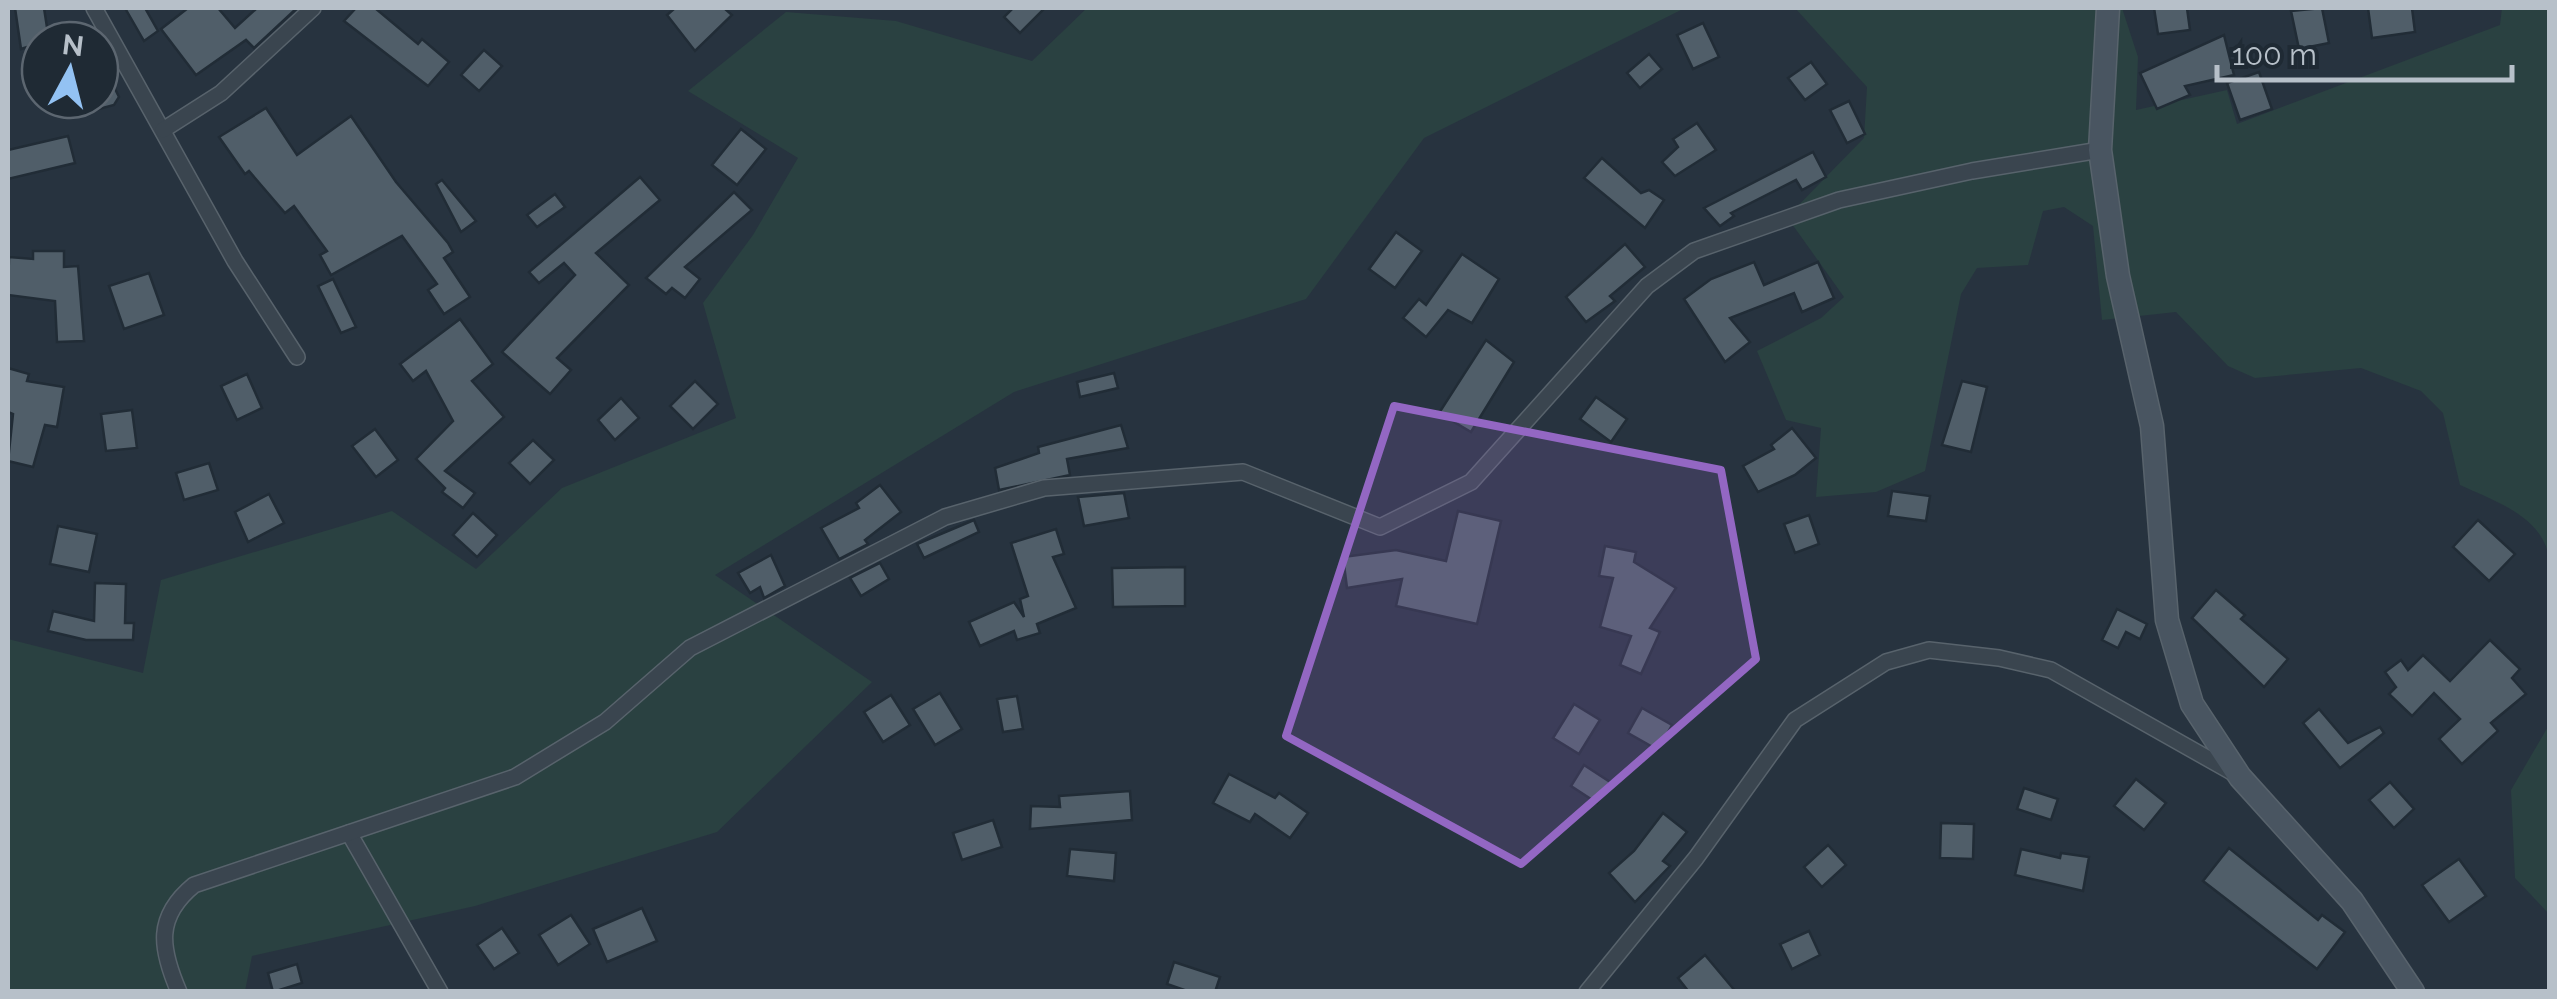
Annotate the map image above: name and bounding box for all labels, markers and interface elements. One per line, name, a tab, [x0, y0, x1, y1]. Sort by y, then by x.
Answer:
north arrow	[20, 20, 120, 120]
scale bar	[2217, 20, 2512, 82]
text: N	[60, 28, 86, 63]
text: 100 m	[2232, 37, 2317, 72]

